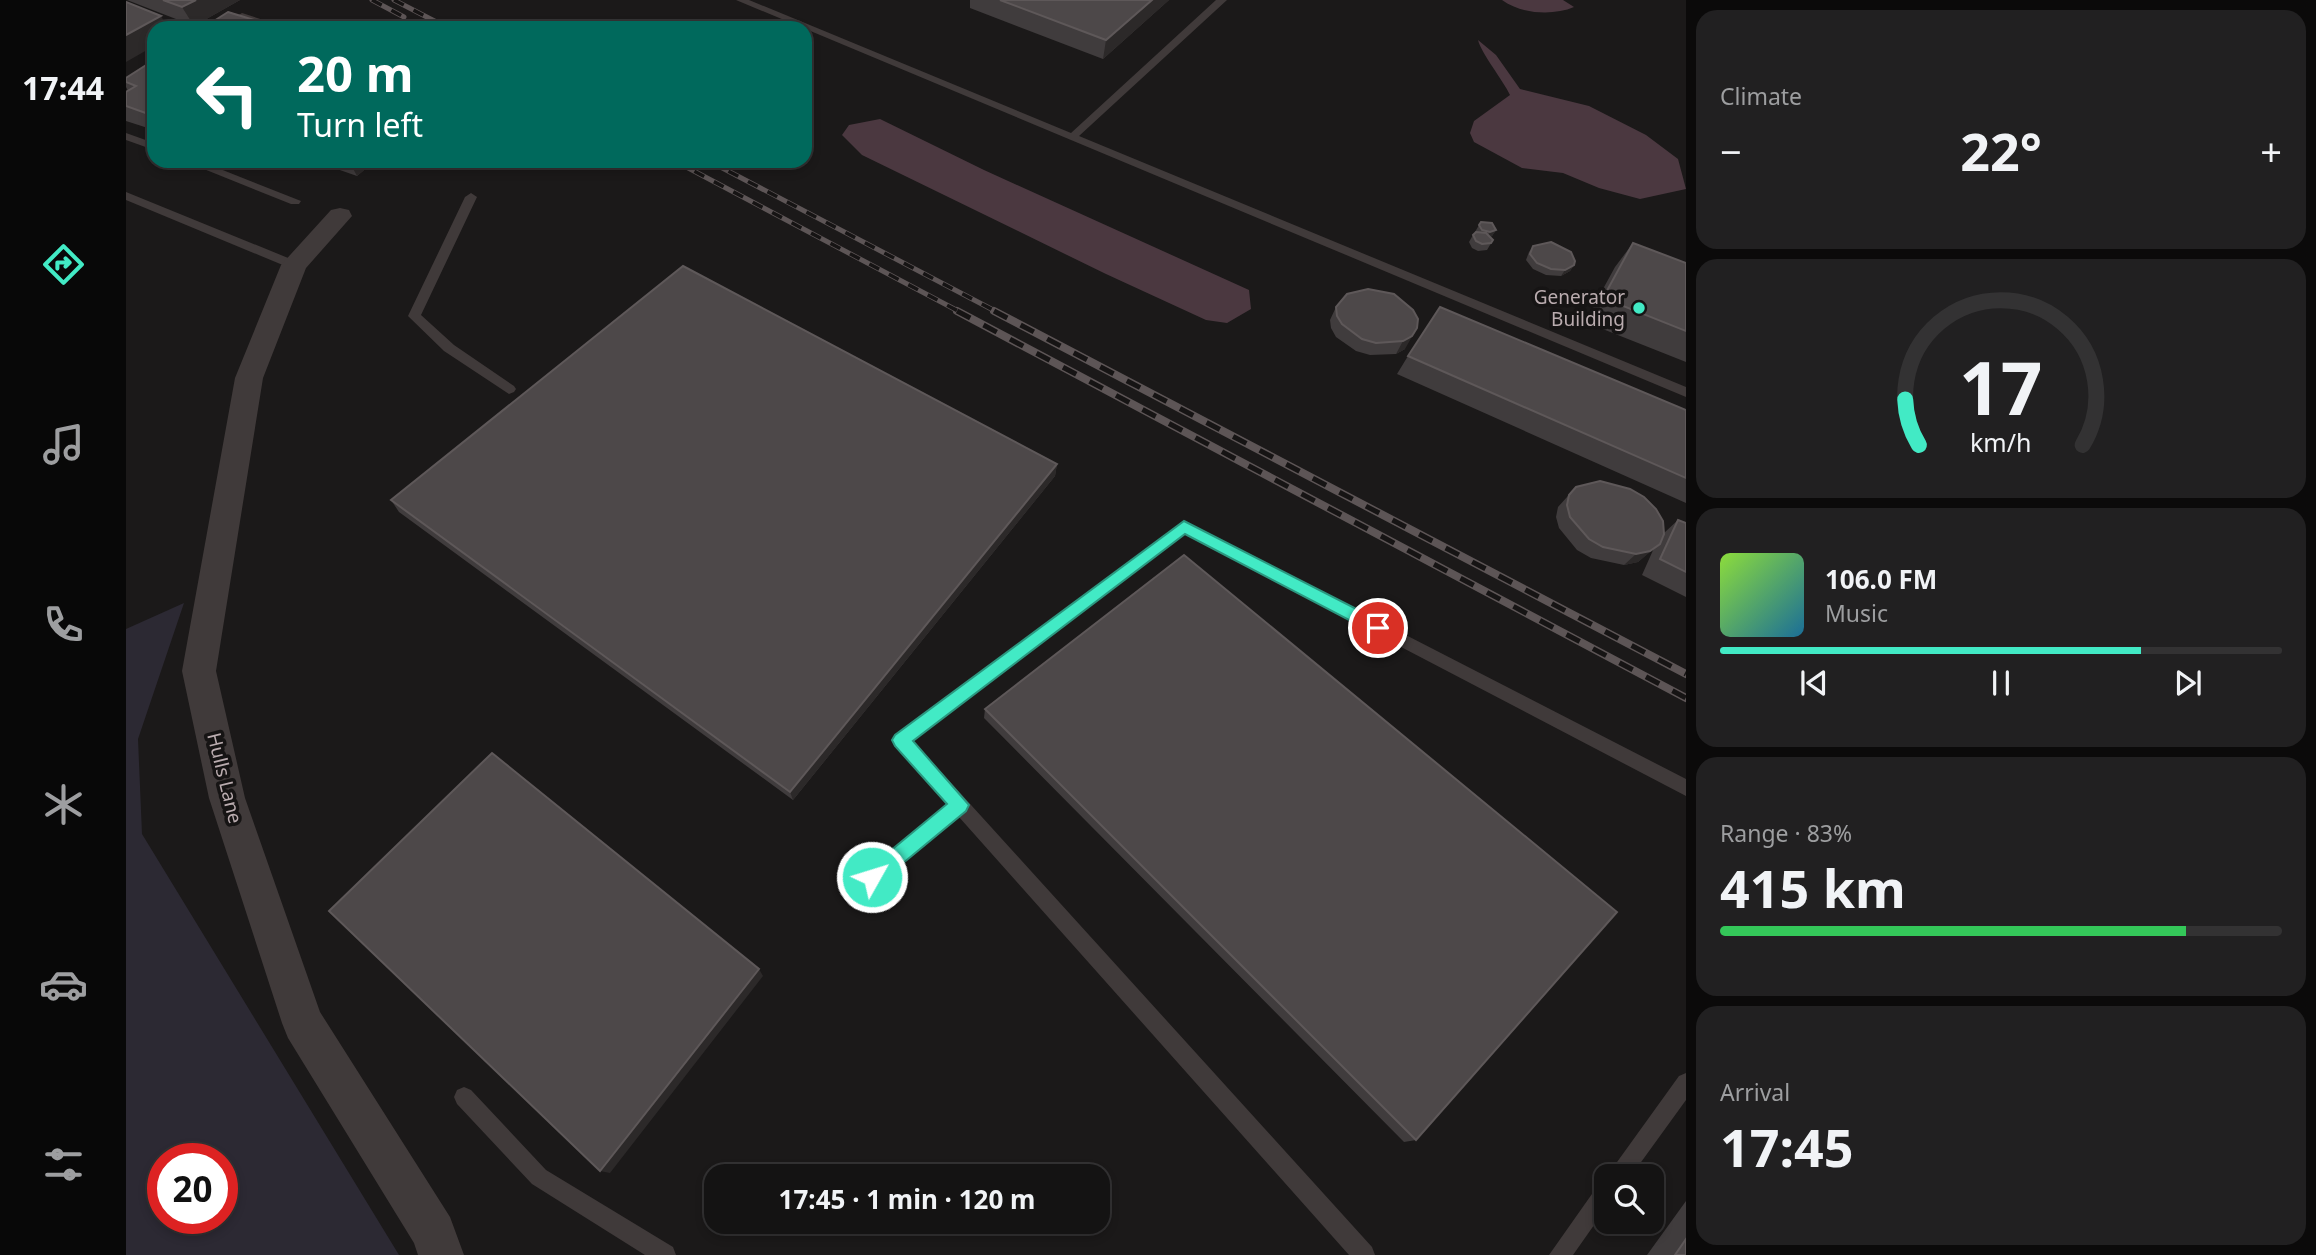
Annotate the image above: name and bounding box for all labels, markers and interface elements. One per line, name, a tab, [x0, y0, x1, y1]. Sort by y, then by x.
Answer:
text: 20 m	[297, 40, 414, 106]
icon: left	[182, 49, 273, 140]
text: 17:44	[22, 66, 104, 109]
text: Climate	[1720, 80, 1802, 112]
text: Turn left	[297, 103, 423, 146]
text: 22°	[1960, 115, 2042, 186]
text: −	[1720, 125, 1742, 177]
text: +	[2260, 125, 2282, 177]
icon: directions	[39, 240, 88, 289]
place label: Generator Building	[1534, 284, 1625, 332]
marker: Generator Building	[1631, 300, 1647, 316]
text: 17	[1959, 337, 2043, 436]
icon: music	[39, 420, 88, 469]
text: km/h	[1970, 424, 2032, 458]
text: 106.0 FM	[1825, 561, 1937, 597]
text: Music	[1825, 597, 1888, 629]
pin	[1348, 598, 1408, 658]
icon: phone	[39, 600, 88, 649]
icon: arrive	[1359, 609, 1397, 647]
icon: previous	[1795, 664, 1833, 702]
icon: pause	[1982, 664, 2020, 702]
icon: next	[2169, 664, 2207, 702]
street label: Hulls Lane	[201, 730, 249, 826]
icon: climate	[39, 780, 88, 829]
text: Range · 83%	[1720, 817, 1852, 849]
position arrow	[835, 840, 909, 914]
text: 415 km	[1720, 852, 1906, 923]
icon: car	[39, 960, 88, 1009]
text: Arrival	[1720, 1076, 1790, 1108]
text: 17:45	[1720, 1111, 1854, 1182]
icon: filters	[39, 1140, 88, 1189]
speed limit sign: 20	[147, 1143, 238, 1234]
map controls	[1594, 1164, 1664, 1234]
button: search	[1594, 1164, 1664, 1234]
text: 17:45 · 1 min · 120 m	[779, 1181, 1035, 1217]

